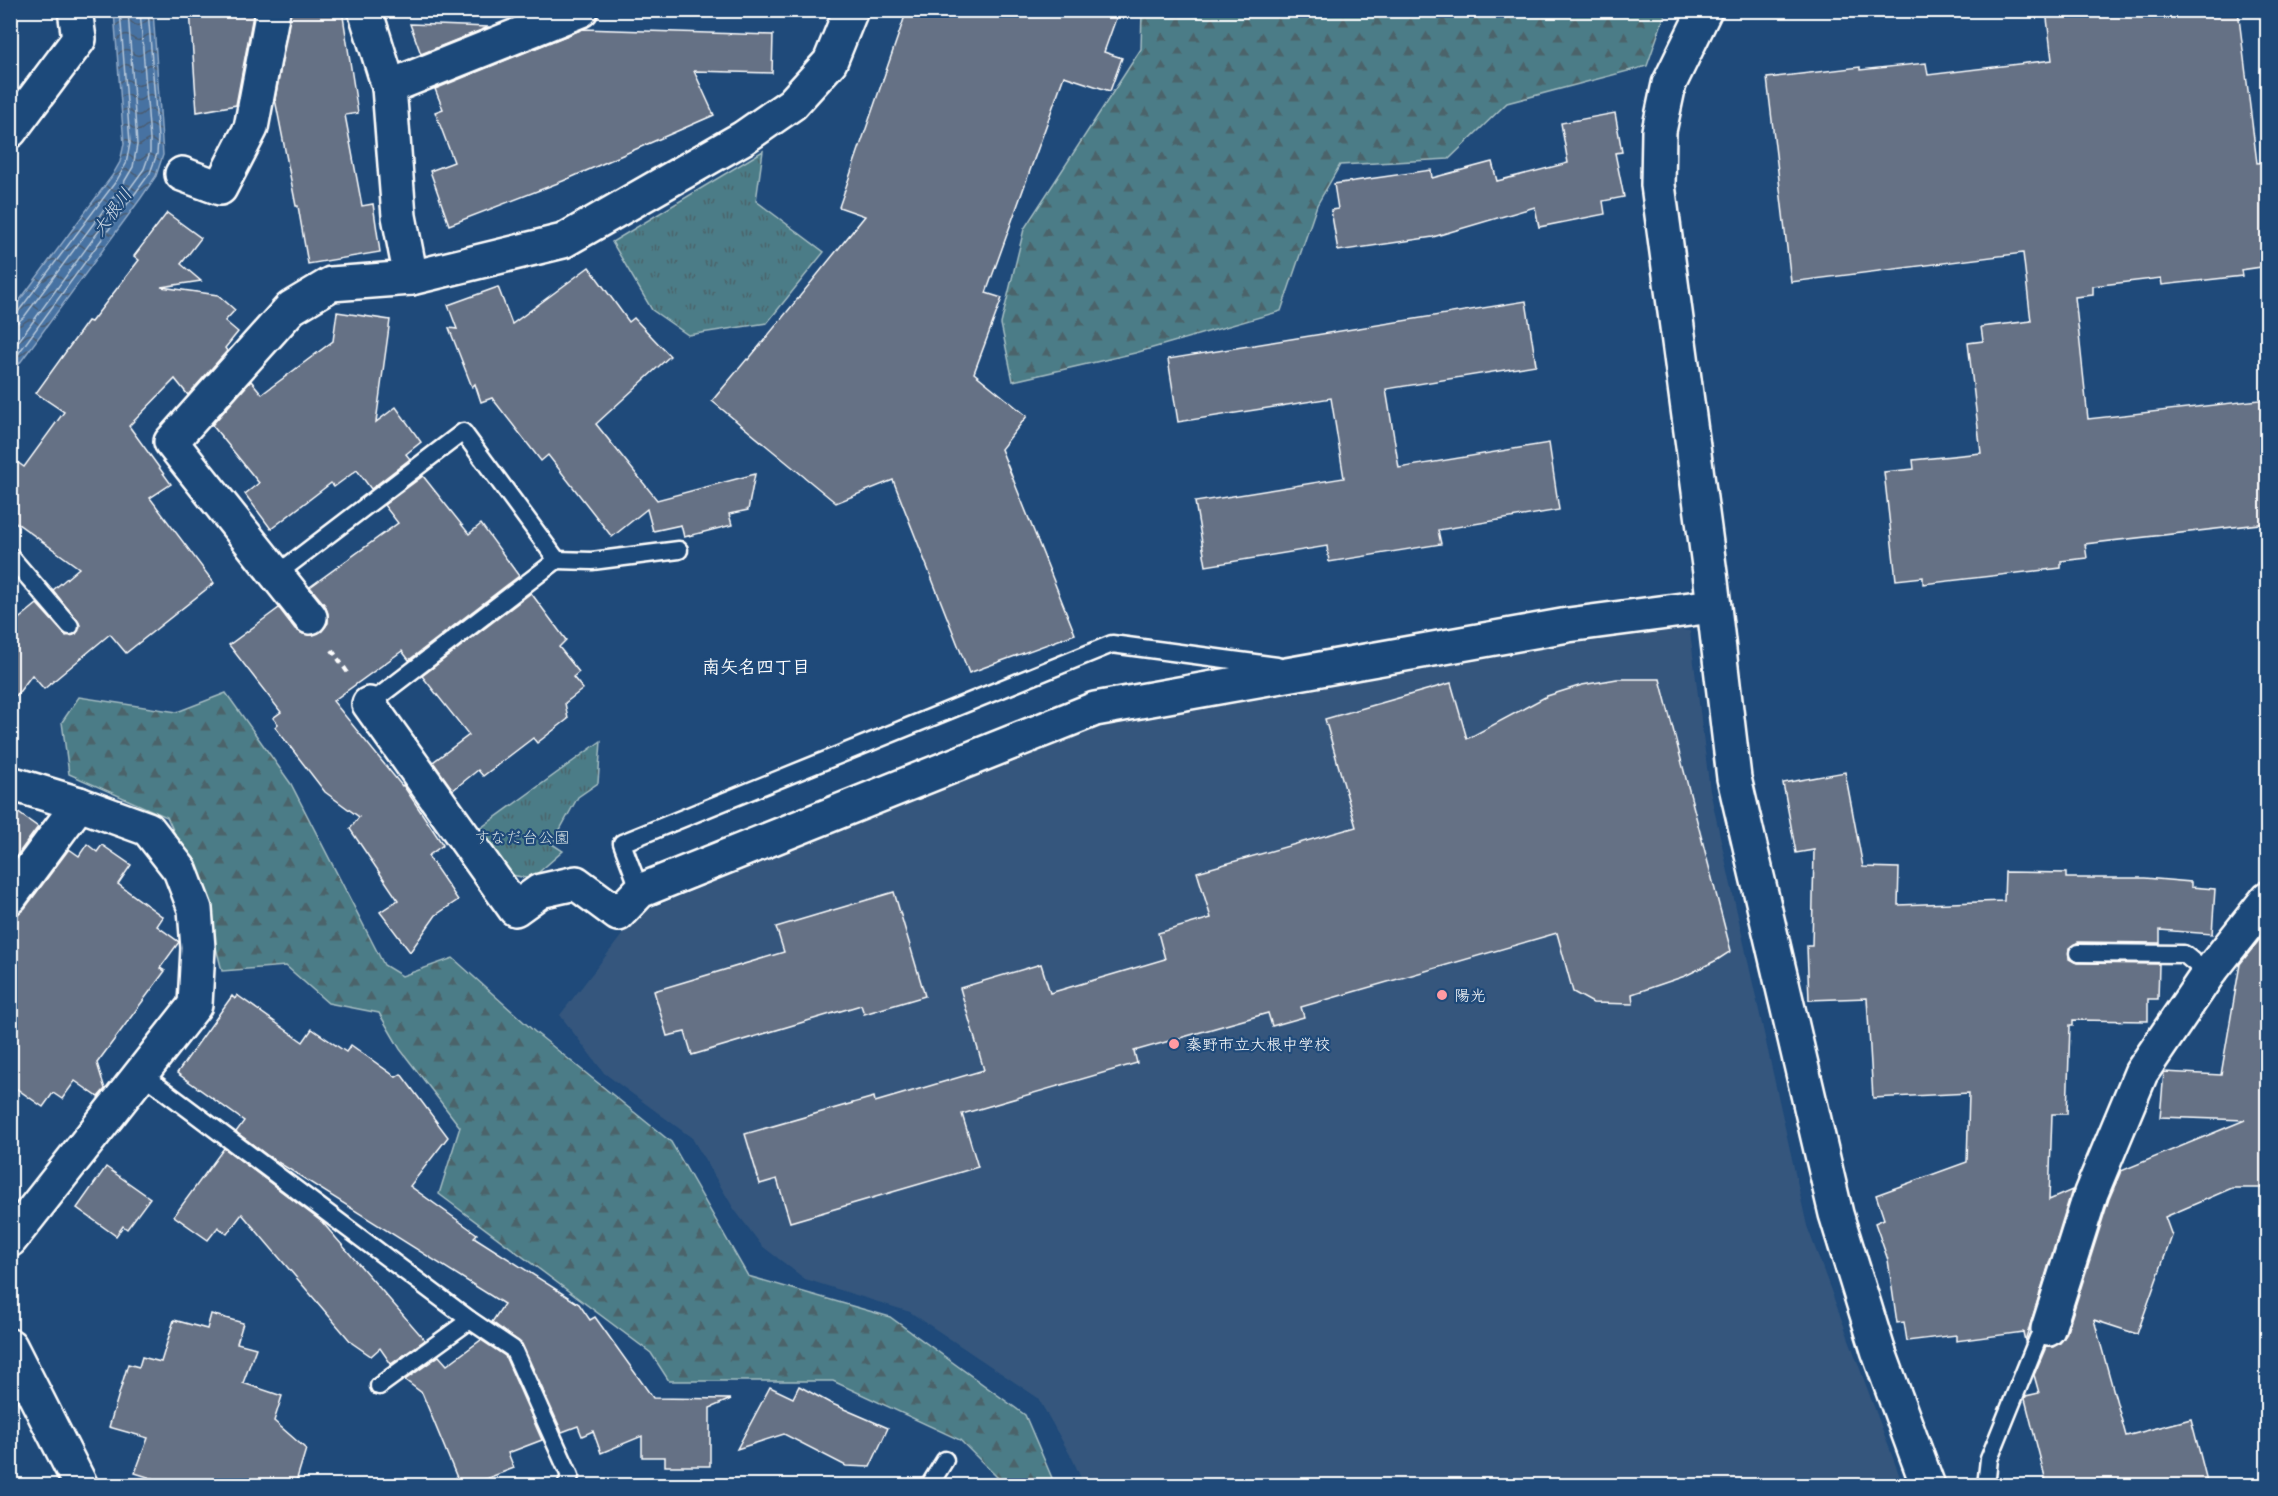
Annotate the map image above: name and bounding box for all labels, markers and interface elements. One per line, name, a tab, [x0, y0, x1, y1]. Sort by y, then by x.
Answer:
water label: 大根川	[86, 183, 138, 241]
district label: 南矢名四丁目	[702, 655, 810, 679]
park label: すなだ台公園	[474, 827, 570, 848]
place label: 陽光	[1454, 985, 1486, 1006]
marker: 陽光	[1435, 988, 1449, 1002]
place label: 秦野市立大根中学校	[1186, 1034, 1330, 1055]
marker: 秦野市立大根中学校	[1167, 1037, 1181, 1051]

